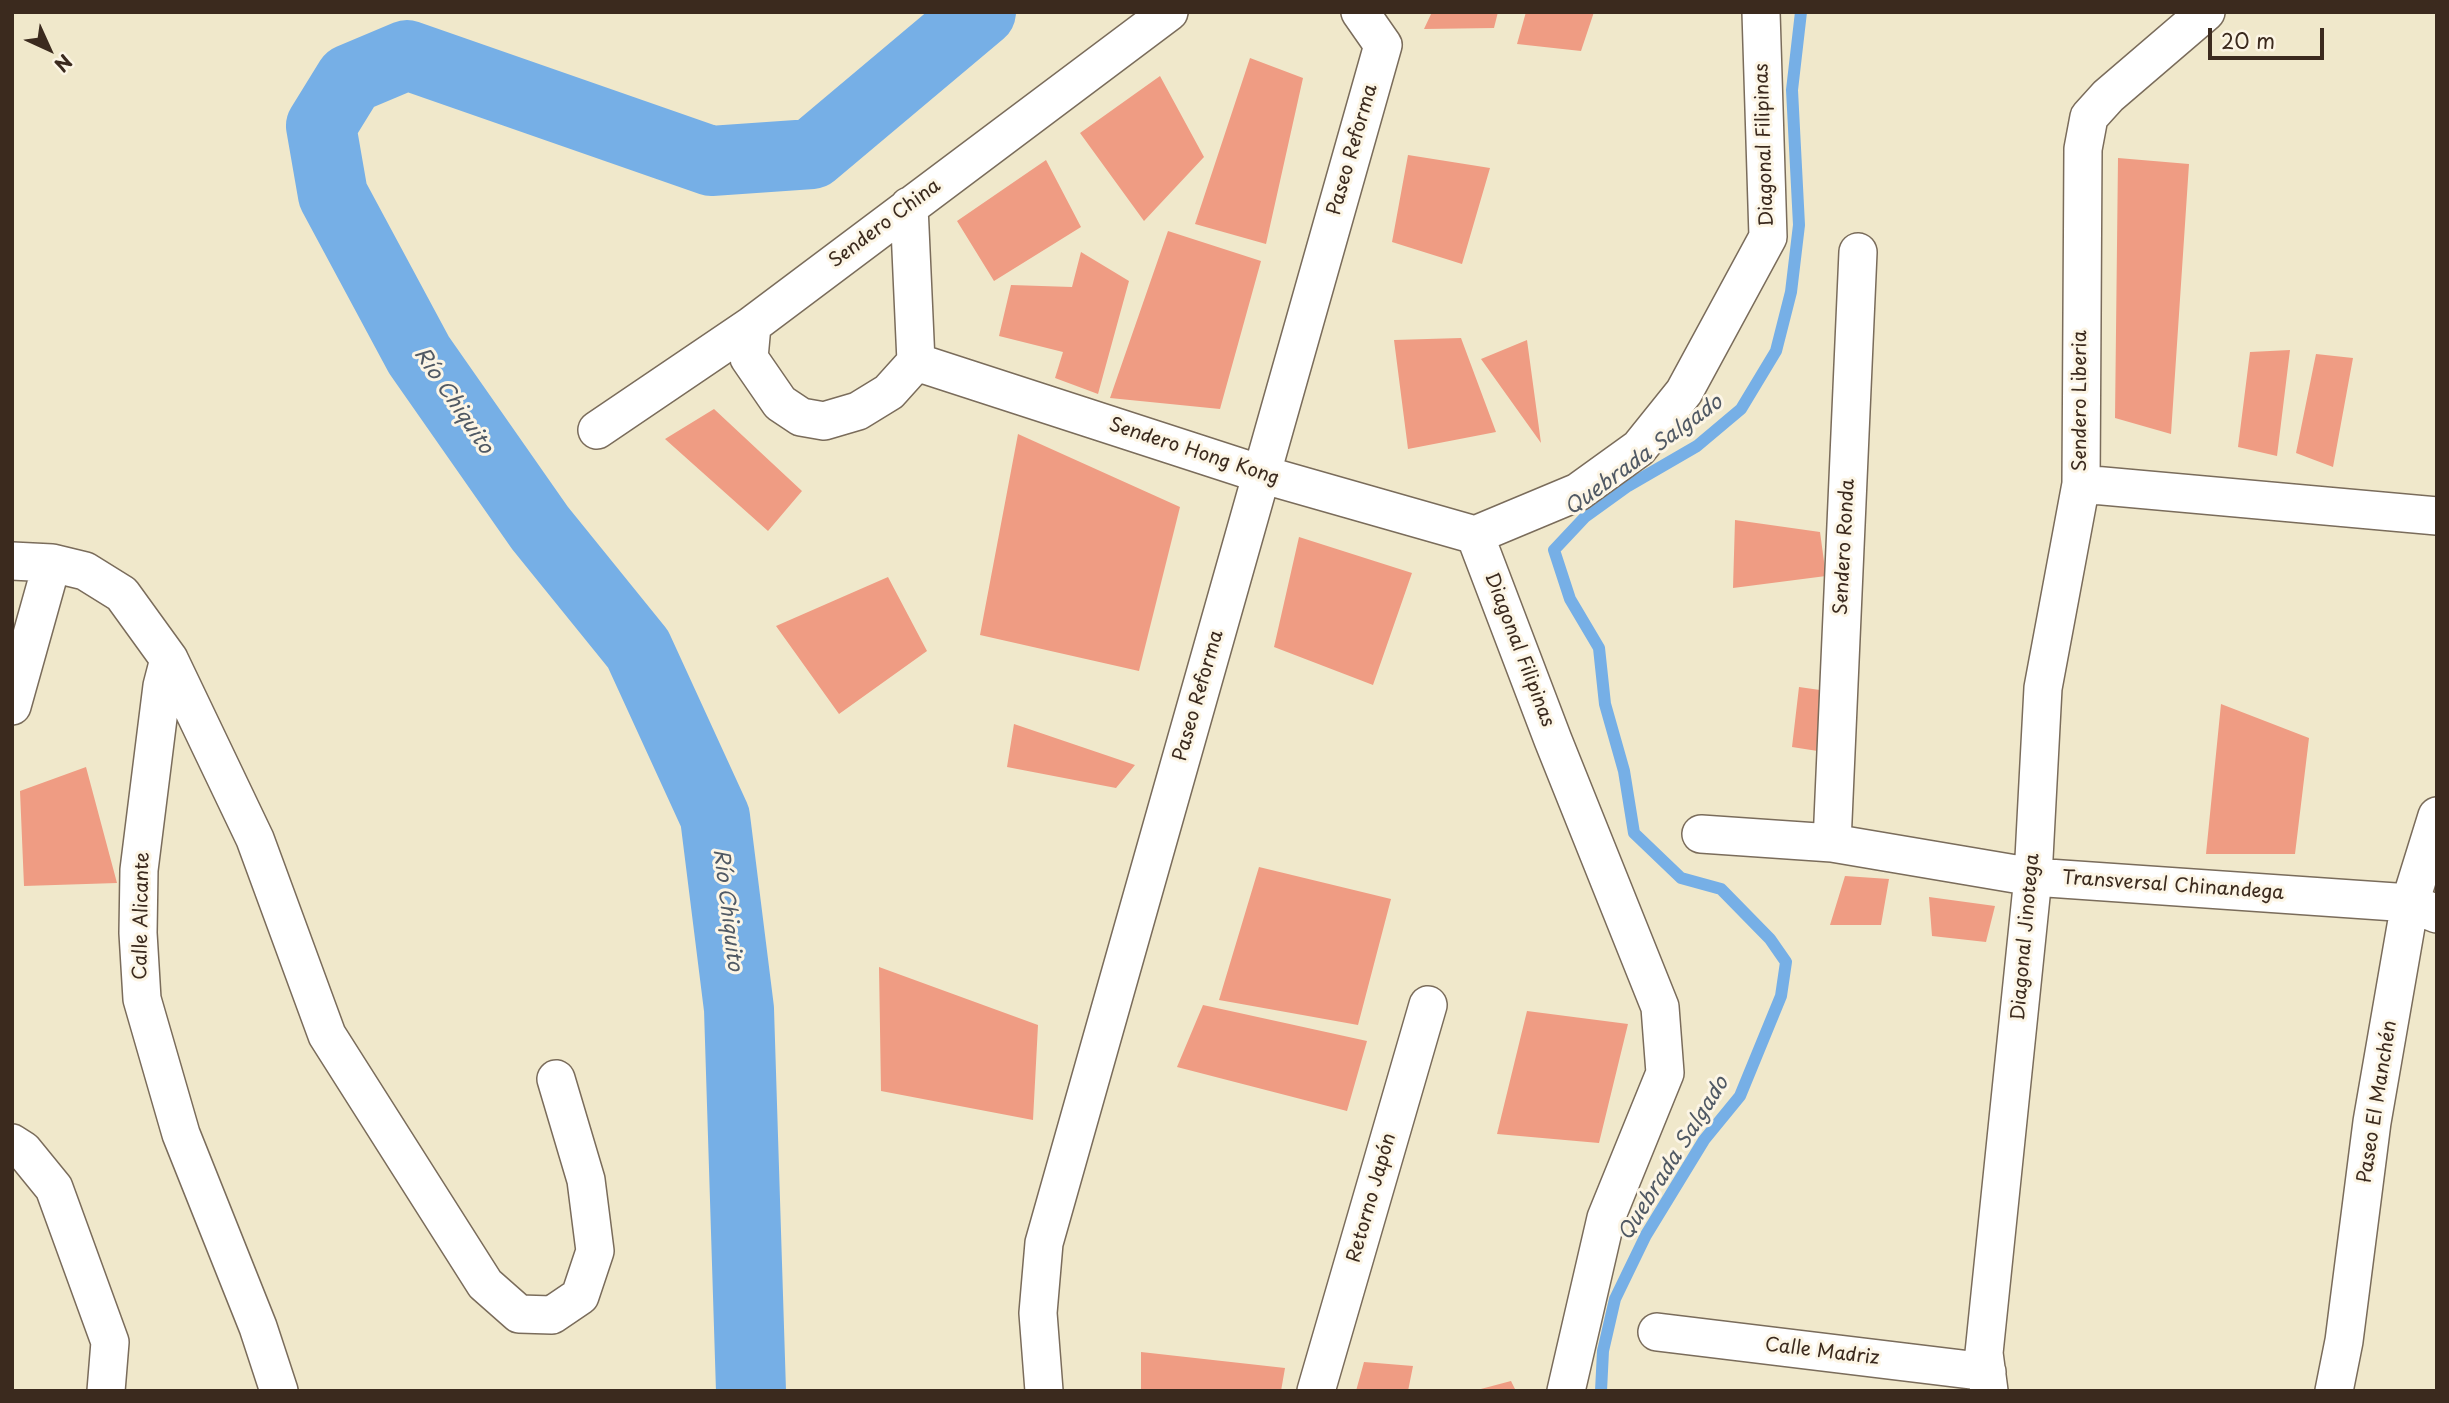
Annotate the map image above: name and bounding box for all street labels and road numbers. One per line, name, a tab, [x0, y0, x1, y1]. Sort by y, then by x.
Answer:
street label: Diagonal Filipinas	[1751, 63, 1779, 227]
street label: Paseo Reforma	[1323, 82, 1383, 218]
street label: Sendero China	[825, 175, 945, 273]
street label: Sendero Liberia	[2070, 330, 2092, 472]
street label: Sendero Hong Kong	[1106, 414, 1282, 490]
street label: Sendero Ronda	[1830, 478, 1860, 616]
street label: Diagonal Filipinas	[1479, 570, 1559, 730]
street label: Paseo Reforma	[1169, 628, 1229, 764]
street label: Calle Alicante	[129, 852, 155, 980]
street label: Diagonal Jinotega	[2007, 853, 2045, 1021]
street label: Transversal Chinandega	[2061, 867, 2285, 905]
street label: Paseo El Manchén	[2354, 1019, 2402, 1185]
street label: Retorno Japón	[1343, 1131, 1401, 1265]
street label: Calle Madriz	[1763, 1334, 1881, 1370]

